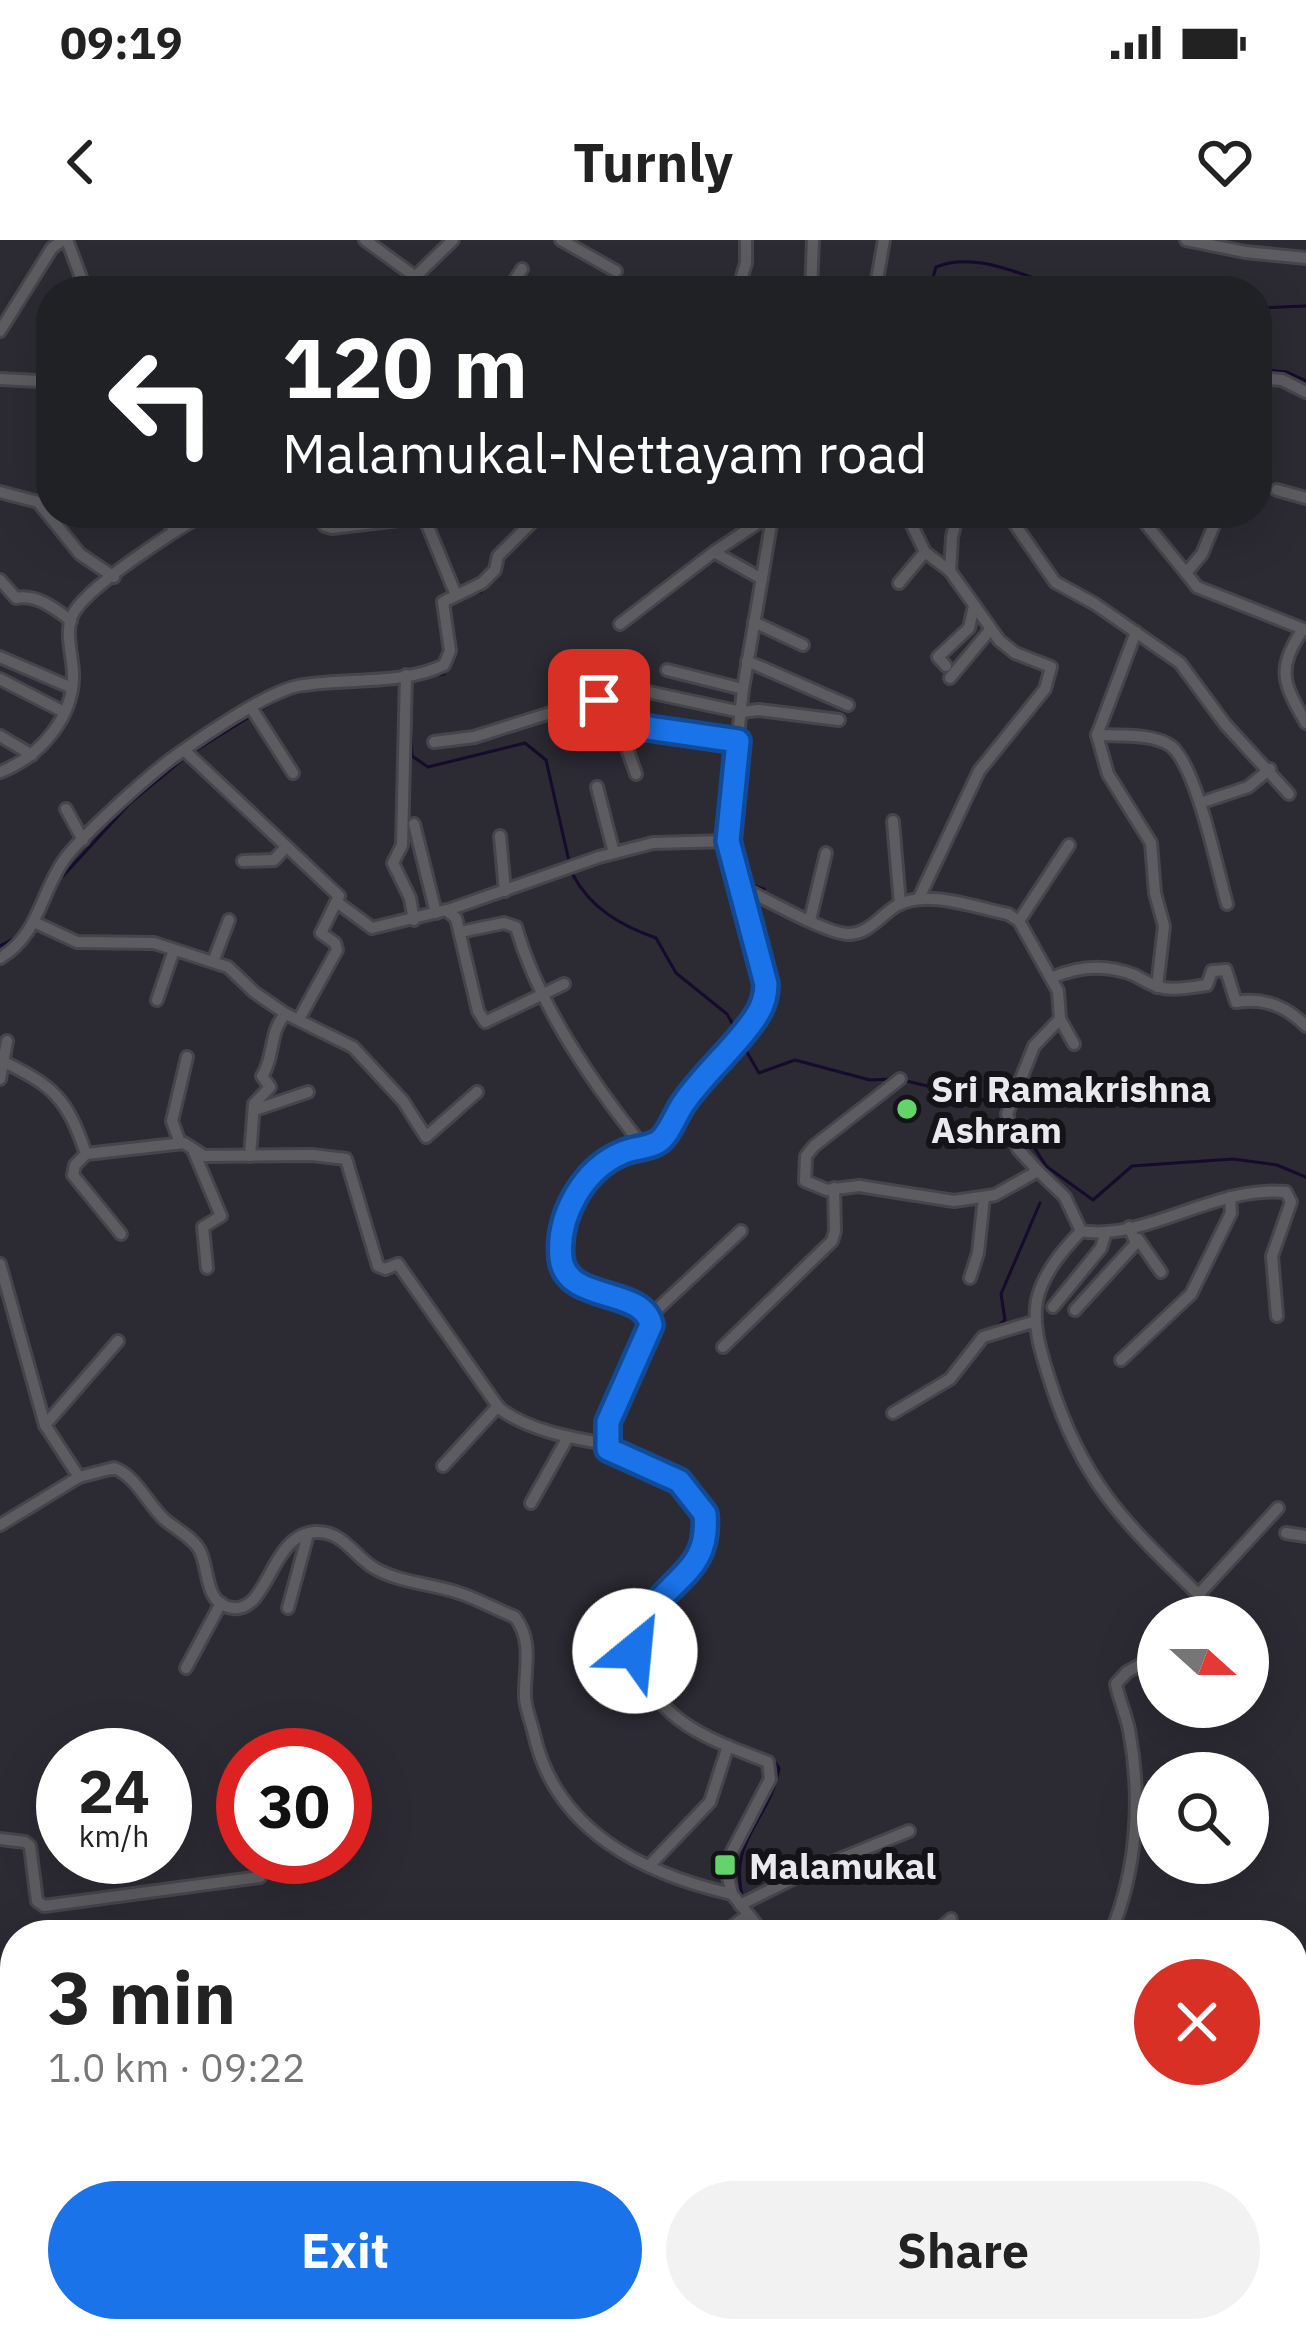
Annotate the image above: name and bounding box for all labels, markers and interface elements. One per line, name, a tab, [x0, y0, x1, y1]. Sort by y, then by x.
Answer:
text: 09:19	[60, 13, 183, 71]
text: Turnly	[573, 127, 733, 197]
icon: back	[48, 129, 114, 195]
icon: heart	[1192, 129, 1258, 195]
text: 120 m	[282, 312, 528, 421]
icon: left	[84, 324, 240, 480]
text: Malamukal-Nettayam road	[282, 418, 927, 488]
pin	[548, 649, 650, 751]
icon: arrive	[566, 667, 632, 733]
place label: Sri Ramakrishna Ashram	[931, 1065, 1211, 1153]
marker: Sri Ramakrishna Ashram	[894, 1096, 920, 1122]
position arrow	[572, 1588, 698, 1714]
north arrow	[1137, 1596, 1269, 1728]
map controls	[1137, 1596, 1269, 1884]
speed limit sign: 30	[216, 1728, 372, 1884]
text: 24	[78, 1751, 150, 1830]
button: search	[1137, 1752, 1269, 1884]
text: km/h	[79, 1816, 149, 1855]
place label: Malamukal	[749, 1842, 936, 1889]
marker: Malamukal	[712, 1852, 738, 1878]
text: 3 min	[48, 1950, 236, 2044]
button: close	[1134, 1959, 1260, 2085]
text: 1.0 km · 09:22	[48, 2042, 305, 2093]
button: Exit	[48, 2181, 642, 2319]
button: Share	[666, 2181, 1260, 2319]

